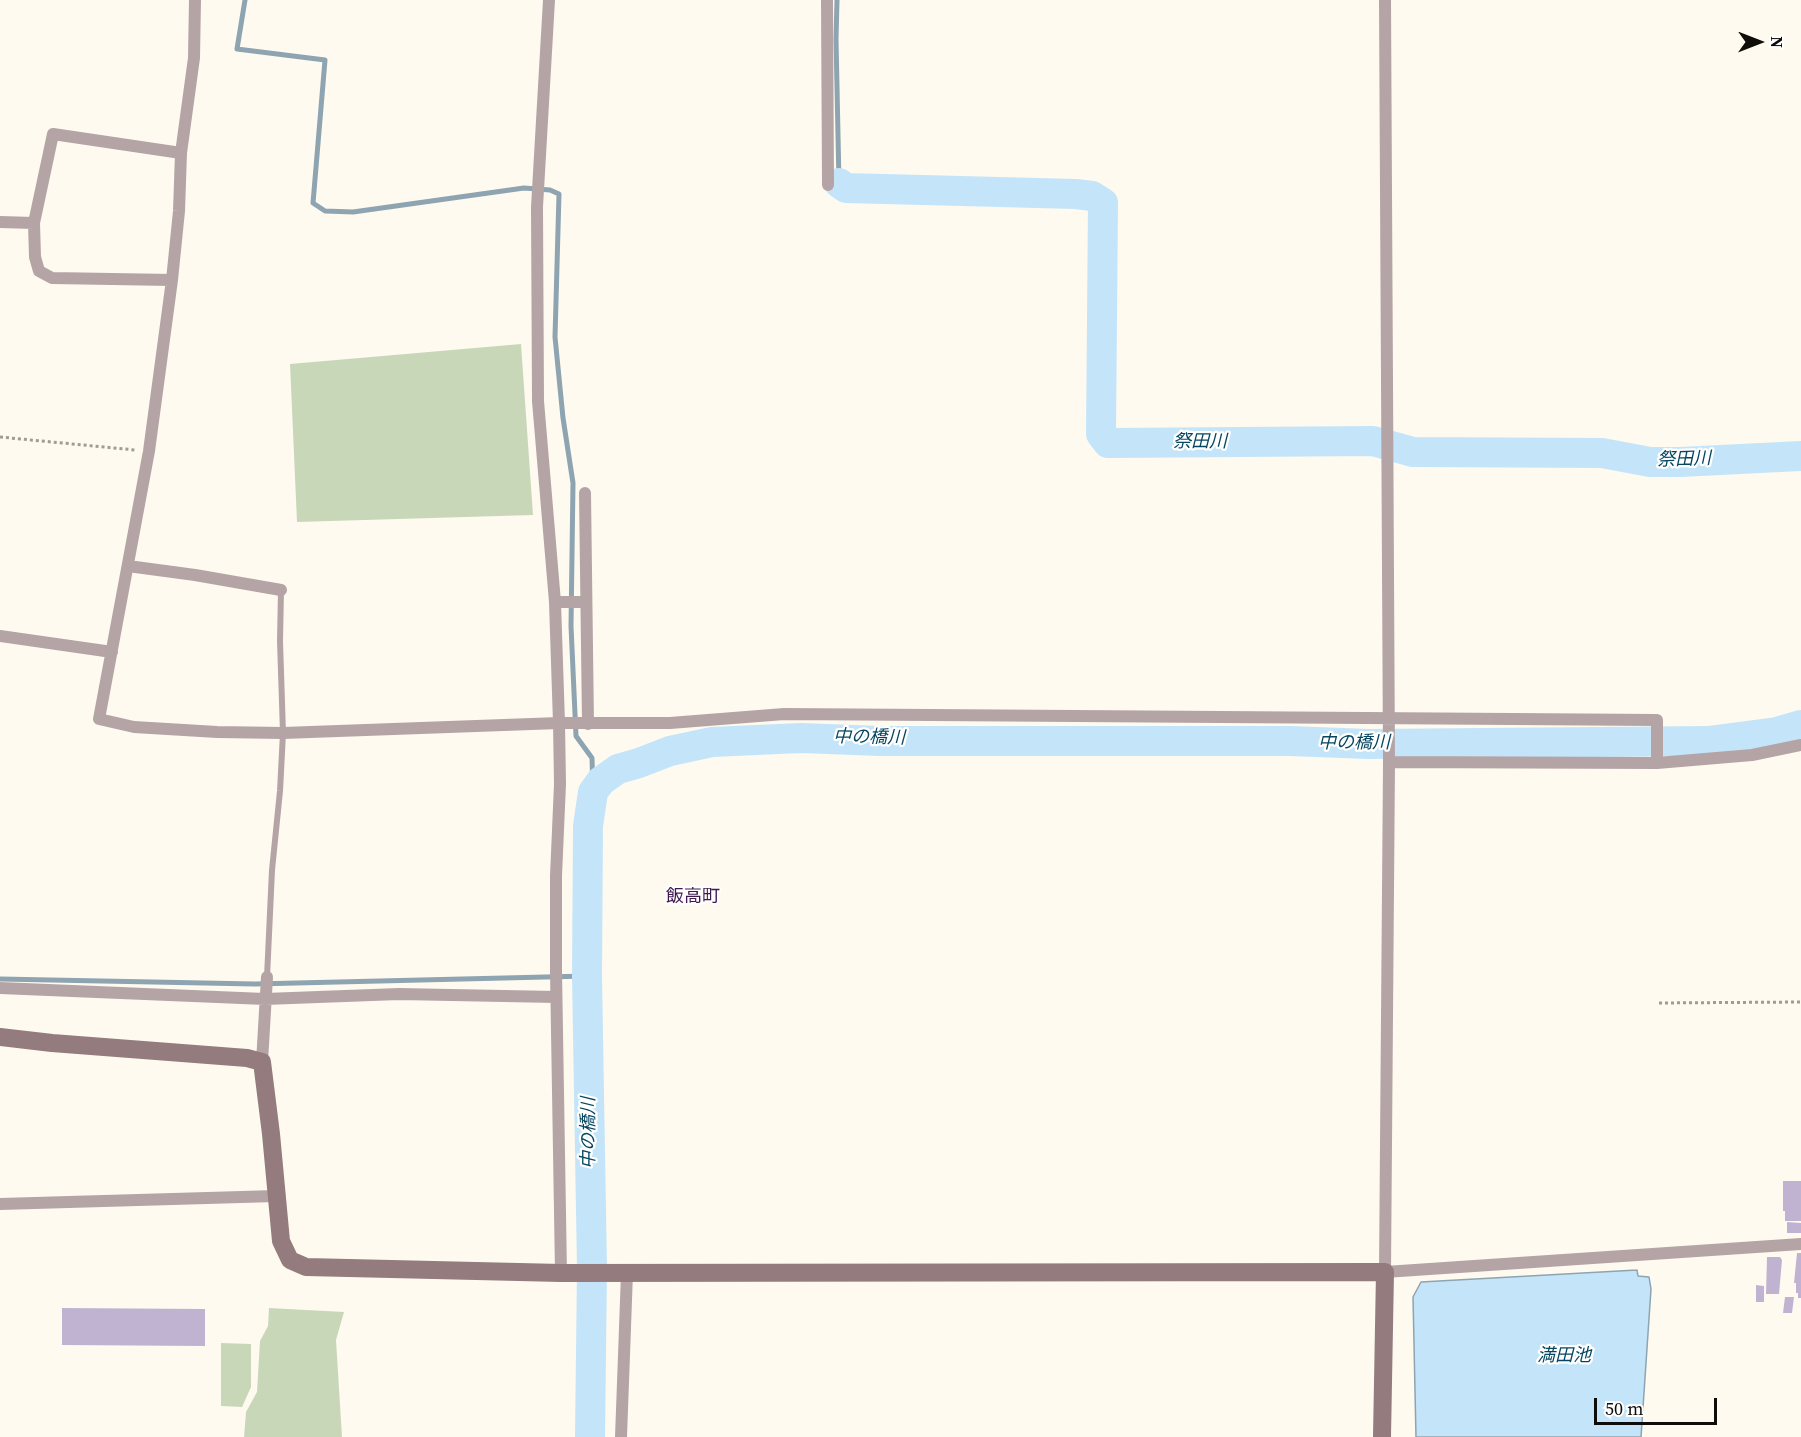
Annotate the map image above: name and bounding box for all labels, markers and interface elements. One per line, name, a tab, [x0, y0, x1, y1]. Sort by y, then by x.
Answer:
north arrow	[1729, 12, 1789, 72]
text: N	[1766, 36, 1788, 48]
water label: 祭田川	[1173, 431, 1227, 453]
water label: 祭田川	[1657, 448, 1711, 472]
water label: 中の橋川	[833, 727, 905, 749]
water label: 中の橋川	[1318, 732, 1390, 754]
district label: 飯高町	[666, 886, 720, 908]
water label: 中の橋川	[578, 1097, 600, 1169]
water label: 満田池	[1537, 1345, 1591, 1367]
scale bar	[1597, 1386, 1720, 1424]
text: 50 m	[1605, 1396, 1643, 1421]

